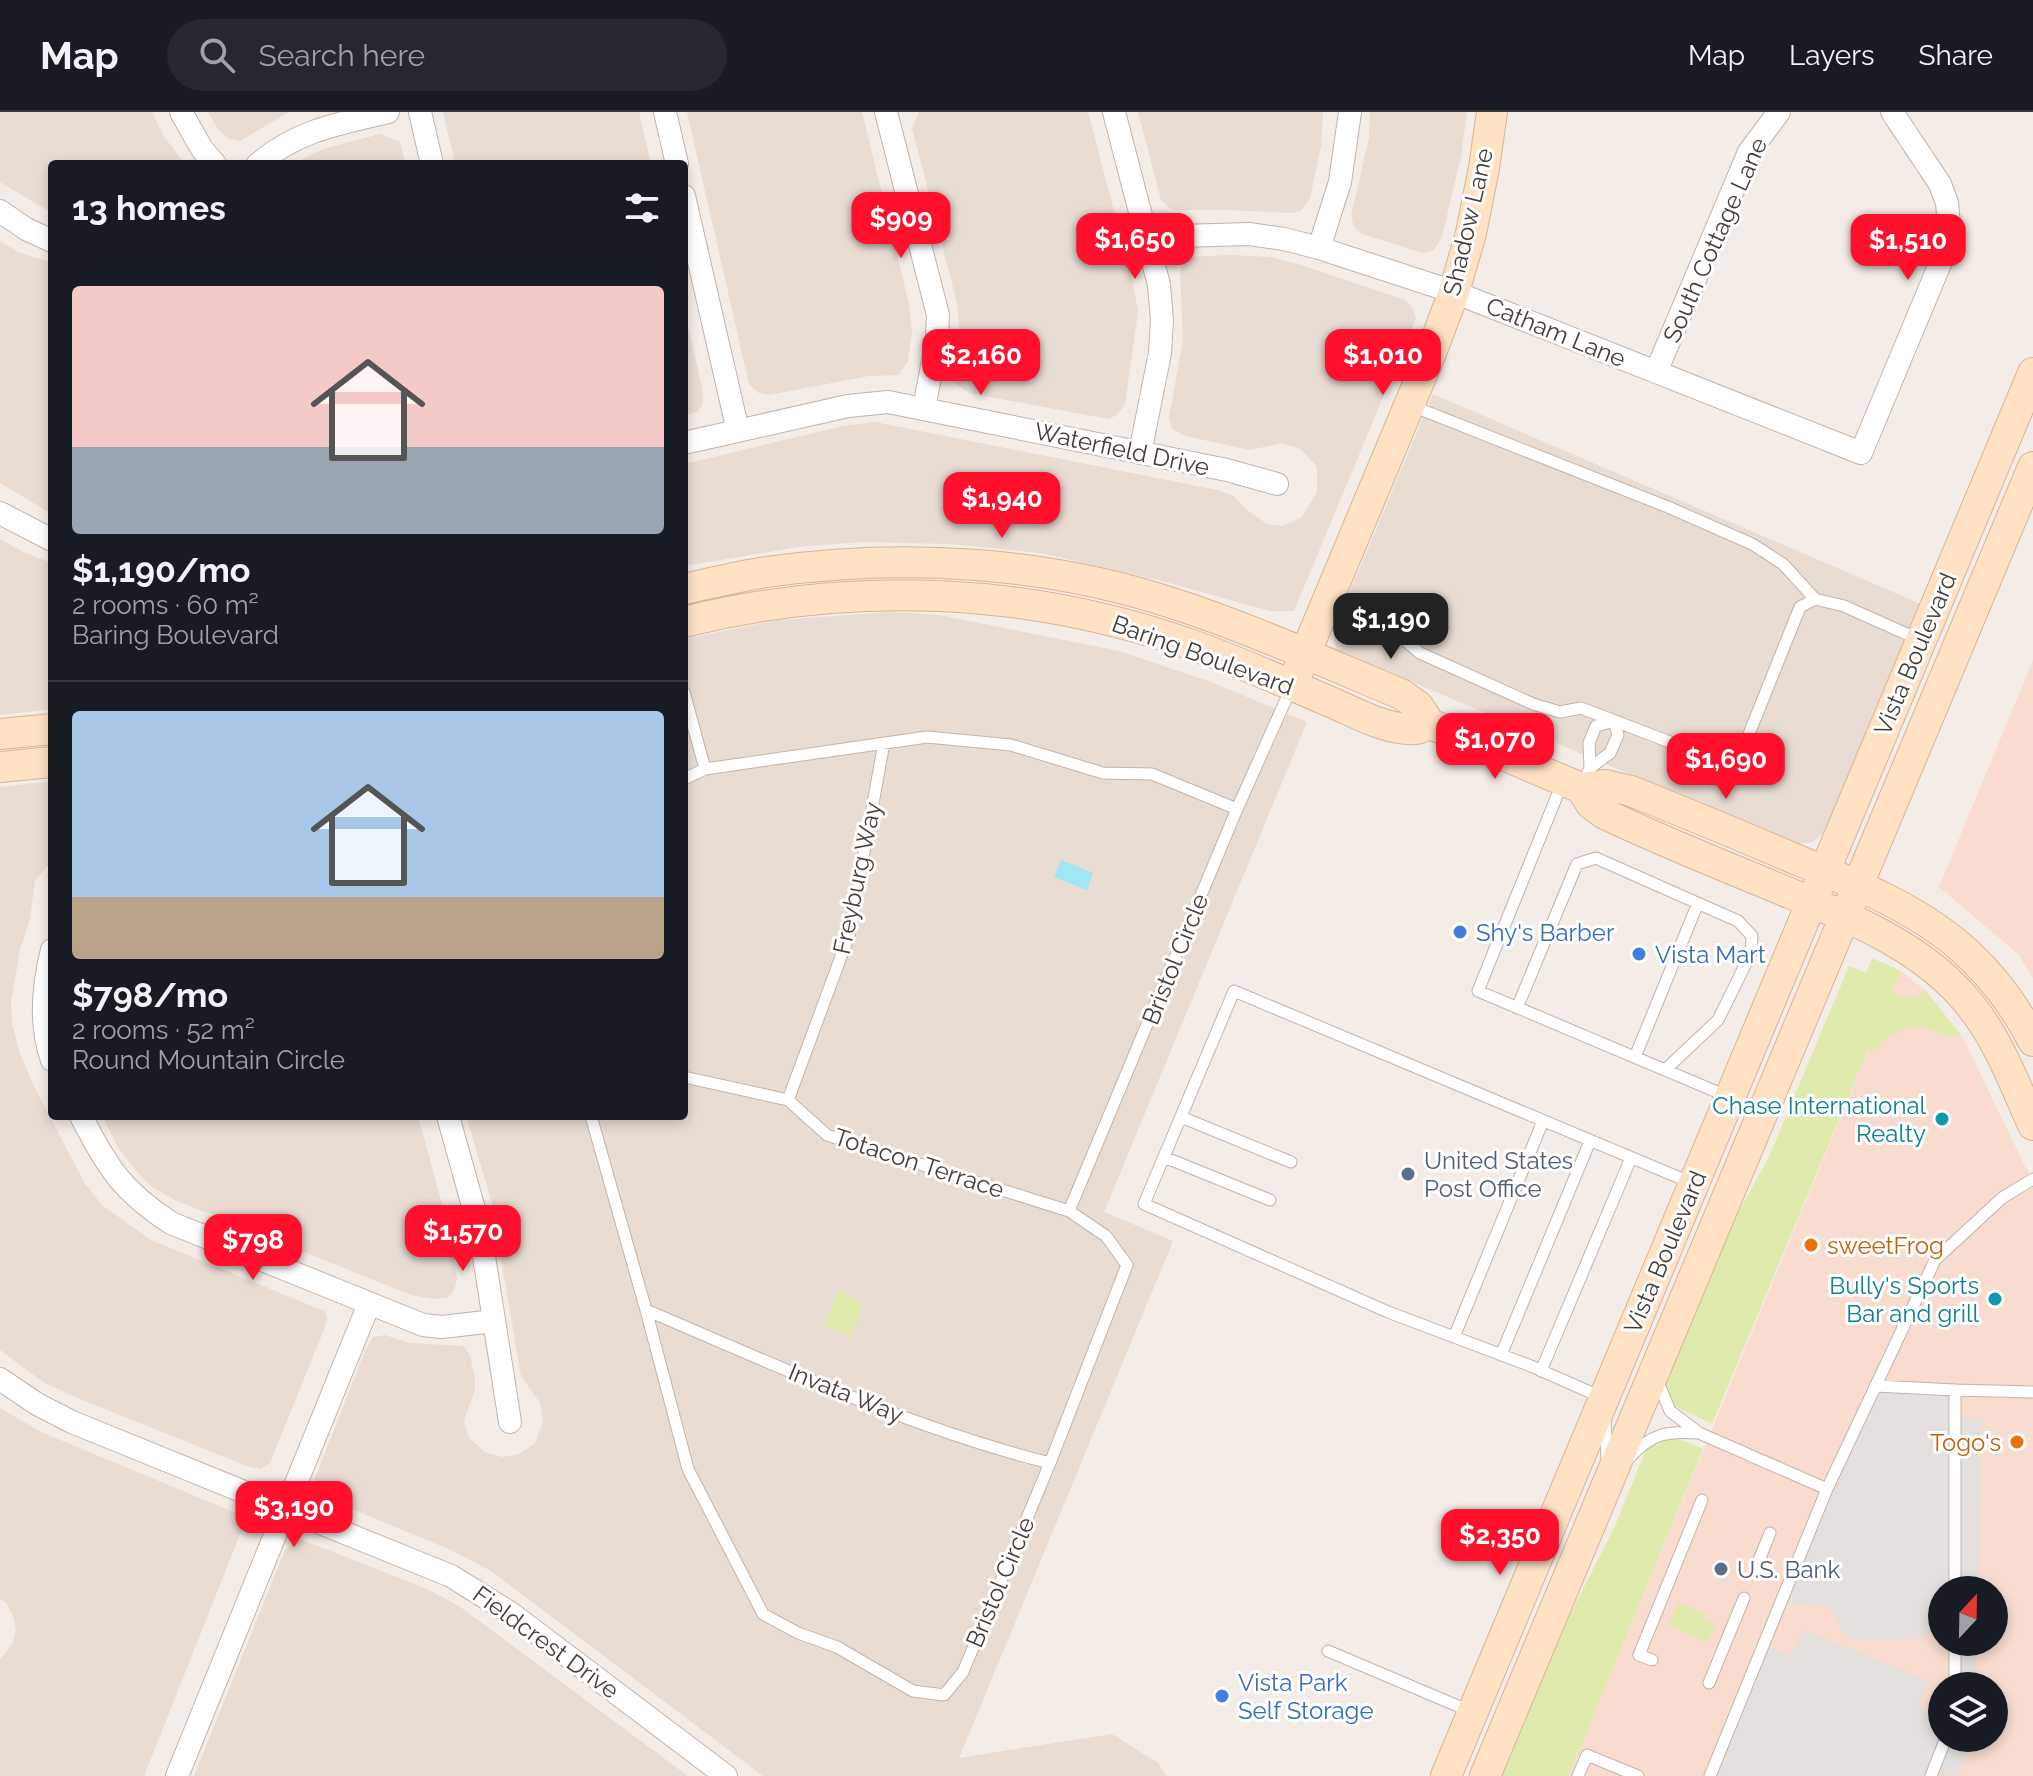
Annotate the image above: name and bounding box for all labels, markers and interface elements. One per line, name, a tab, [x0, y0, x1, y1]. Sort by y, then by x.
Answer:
search box	[167, 19, 727, 91]
text: Map	[40, 33, 119, 78]
icon: search	[195, 33, 239, 77]
text: Search here	[259, 38, 425, 73]
text: Map	[1688, 39, 1745, 72]
text: Layers	[1789, 39, 1875, 72]
text: Share	[1919, 39, 1993, 72]
street label: South Cottage Lane	[1657, 133, 1773, 347]
street label: Shadow Lane	[1437, 145, 1499, 299]
icon: filters	[620, 186, 664, 230]
text: 13 homes	[72, 188, 226, 228]
pin: $909	[854, 192, 948, 260]
text: $909	[869, 203, 933, 233]
pin: $1,650	[1070, 213, 1200, 281]
pin: $1,510	[1843, 214, 1973, 282]
text: $1,650	[1094, 224, 1176, 254]
text: $1,510	[1869, 225, 1947, 255]
street label: Catham Lane	[1482, 291, 1630, 373]
pin: $2,160	[916, 329, 1046, 397]
pin: $1,010	[1318, 329, 1448, 397]
icon: home	[296, 338, 440, 482]
text: $2,160	[940, 340, 1022, 370]
text: $1,010	[1343, 340, 1423, 370]
street label: Waterfield Drive	[1032, 416, 1212, 482]
pin: $1,940	[937, 472, 1067, 540]
text: $1,940	[961, 483, 1043, 513]
text: $1,190/mo	[72, 550, 250, 590]
street label: Vista Boulevard	[1868, 568, 1962, 740]
text: 2 rooms · 60 m²	[72, 590, 259, 620]
pin: $1,190	[1326, 593, 1456, 661]
text: $1,190	[1351, 604, 1431, 634]
street label: Baring Boulevard	[1108, 609, 1298, 701]
text: Baring Boulevard	[72, 620, 279, 650]
pin: $1,070	[1430, 713, 1560, 781]
text: $1,070	[1454, 724, 1536, 754]
pin: $1,690	[1661, 733, 1791, 801]
text: $1,690	[1685, 744, 1767, 774]
icon: home	[296, 763, 440, 907]
street label: Freyburg Way	[827, 799, 887, 957]
street label: Bristol Circle	[1136, 889, 1214, 1029]
place label: Shy's Barber	[1476, 918, 1615, 947]
marker: Shy's Barber	[1451, 923, 1469, 941]
place label: Vista Mart	[1655, 940, 1766, 969]
marker: Vista Mart	[1630, 945, 1648, 963]
text: $798/mo	[72, 975, 228, 1015]
text: 2 rooms · 52 m²	[72, 1015, 255, 1045]
text: Round Mountain Circle	[72, 1045, 345, 1075]
place label: Chase International Realty	[1712, 1091, 1926, 1148]
marker: Chase International Realty	[1933, 1110, 1951, 1128]
street label: Totacon Terrace	[830, 1122, 1008, 1204]
place label: United States Post Office	[1424, 1146, 1573, 1203]
marker: United States Post Office	[1399, 1165, 1417, 1183]
street label: Vista Boulevard	[1618, 1166, 1712, 1338]
pin: $1,570	[398, 1205, 528, 1273]
pin: $798	[206, 1214, 300, 1282]
text: $1,570	[423, 1216, 503, 1246]
text: $798	[222, 1225, 284, 1255]
place label: sweetFrog	[1827, 1231, 1944, 1260]
marker: sweetFrog	[1802, 1236, 1820, 1254]
place label: Bully's Sports Bar and grill	[1829, 1271, 1979, 1328]
marker: Bully's Sports Bar and grill	[1986, 1290, 2004, 1308]
street label: Invata Way	[784, 1357, 908, 1429]
place label: Togo's	[1930, 1428, 2001, 1457]
marker: Togo's	[2008, 1433, 2026, 1451]
pin: $3,190	[229, 1481, 359, 1549]
text: $3,190	[253, 1492, 335, 1522]
pin: $2,350	[1435, 1509, 1565, 1577]
street label: Bristol Circle	[960, 1512, 1040, 1652]
text: $2,350	[1459, 1520, 1541, 1550]
place label: U.S. Bank	[1737, 1555, 1841, 1584]
marker: U.S. Bank	[1712, 1560, 1730, 1578]
north arrow	[1928, 1576, 2008, 1656]
map controls	[1928, 1576, 2008, 1752]
street label: Fieldcrest Drive	[467, 1579, 625, 1705]
place label: Vista Park Self Storage	[1238, 1668, 1374, 1725]
button: layers	[1928, 1672, 2008, 1752]
marker: Vista Park Self Storage	[1213, 1687, 1231, 1705]

